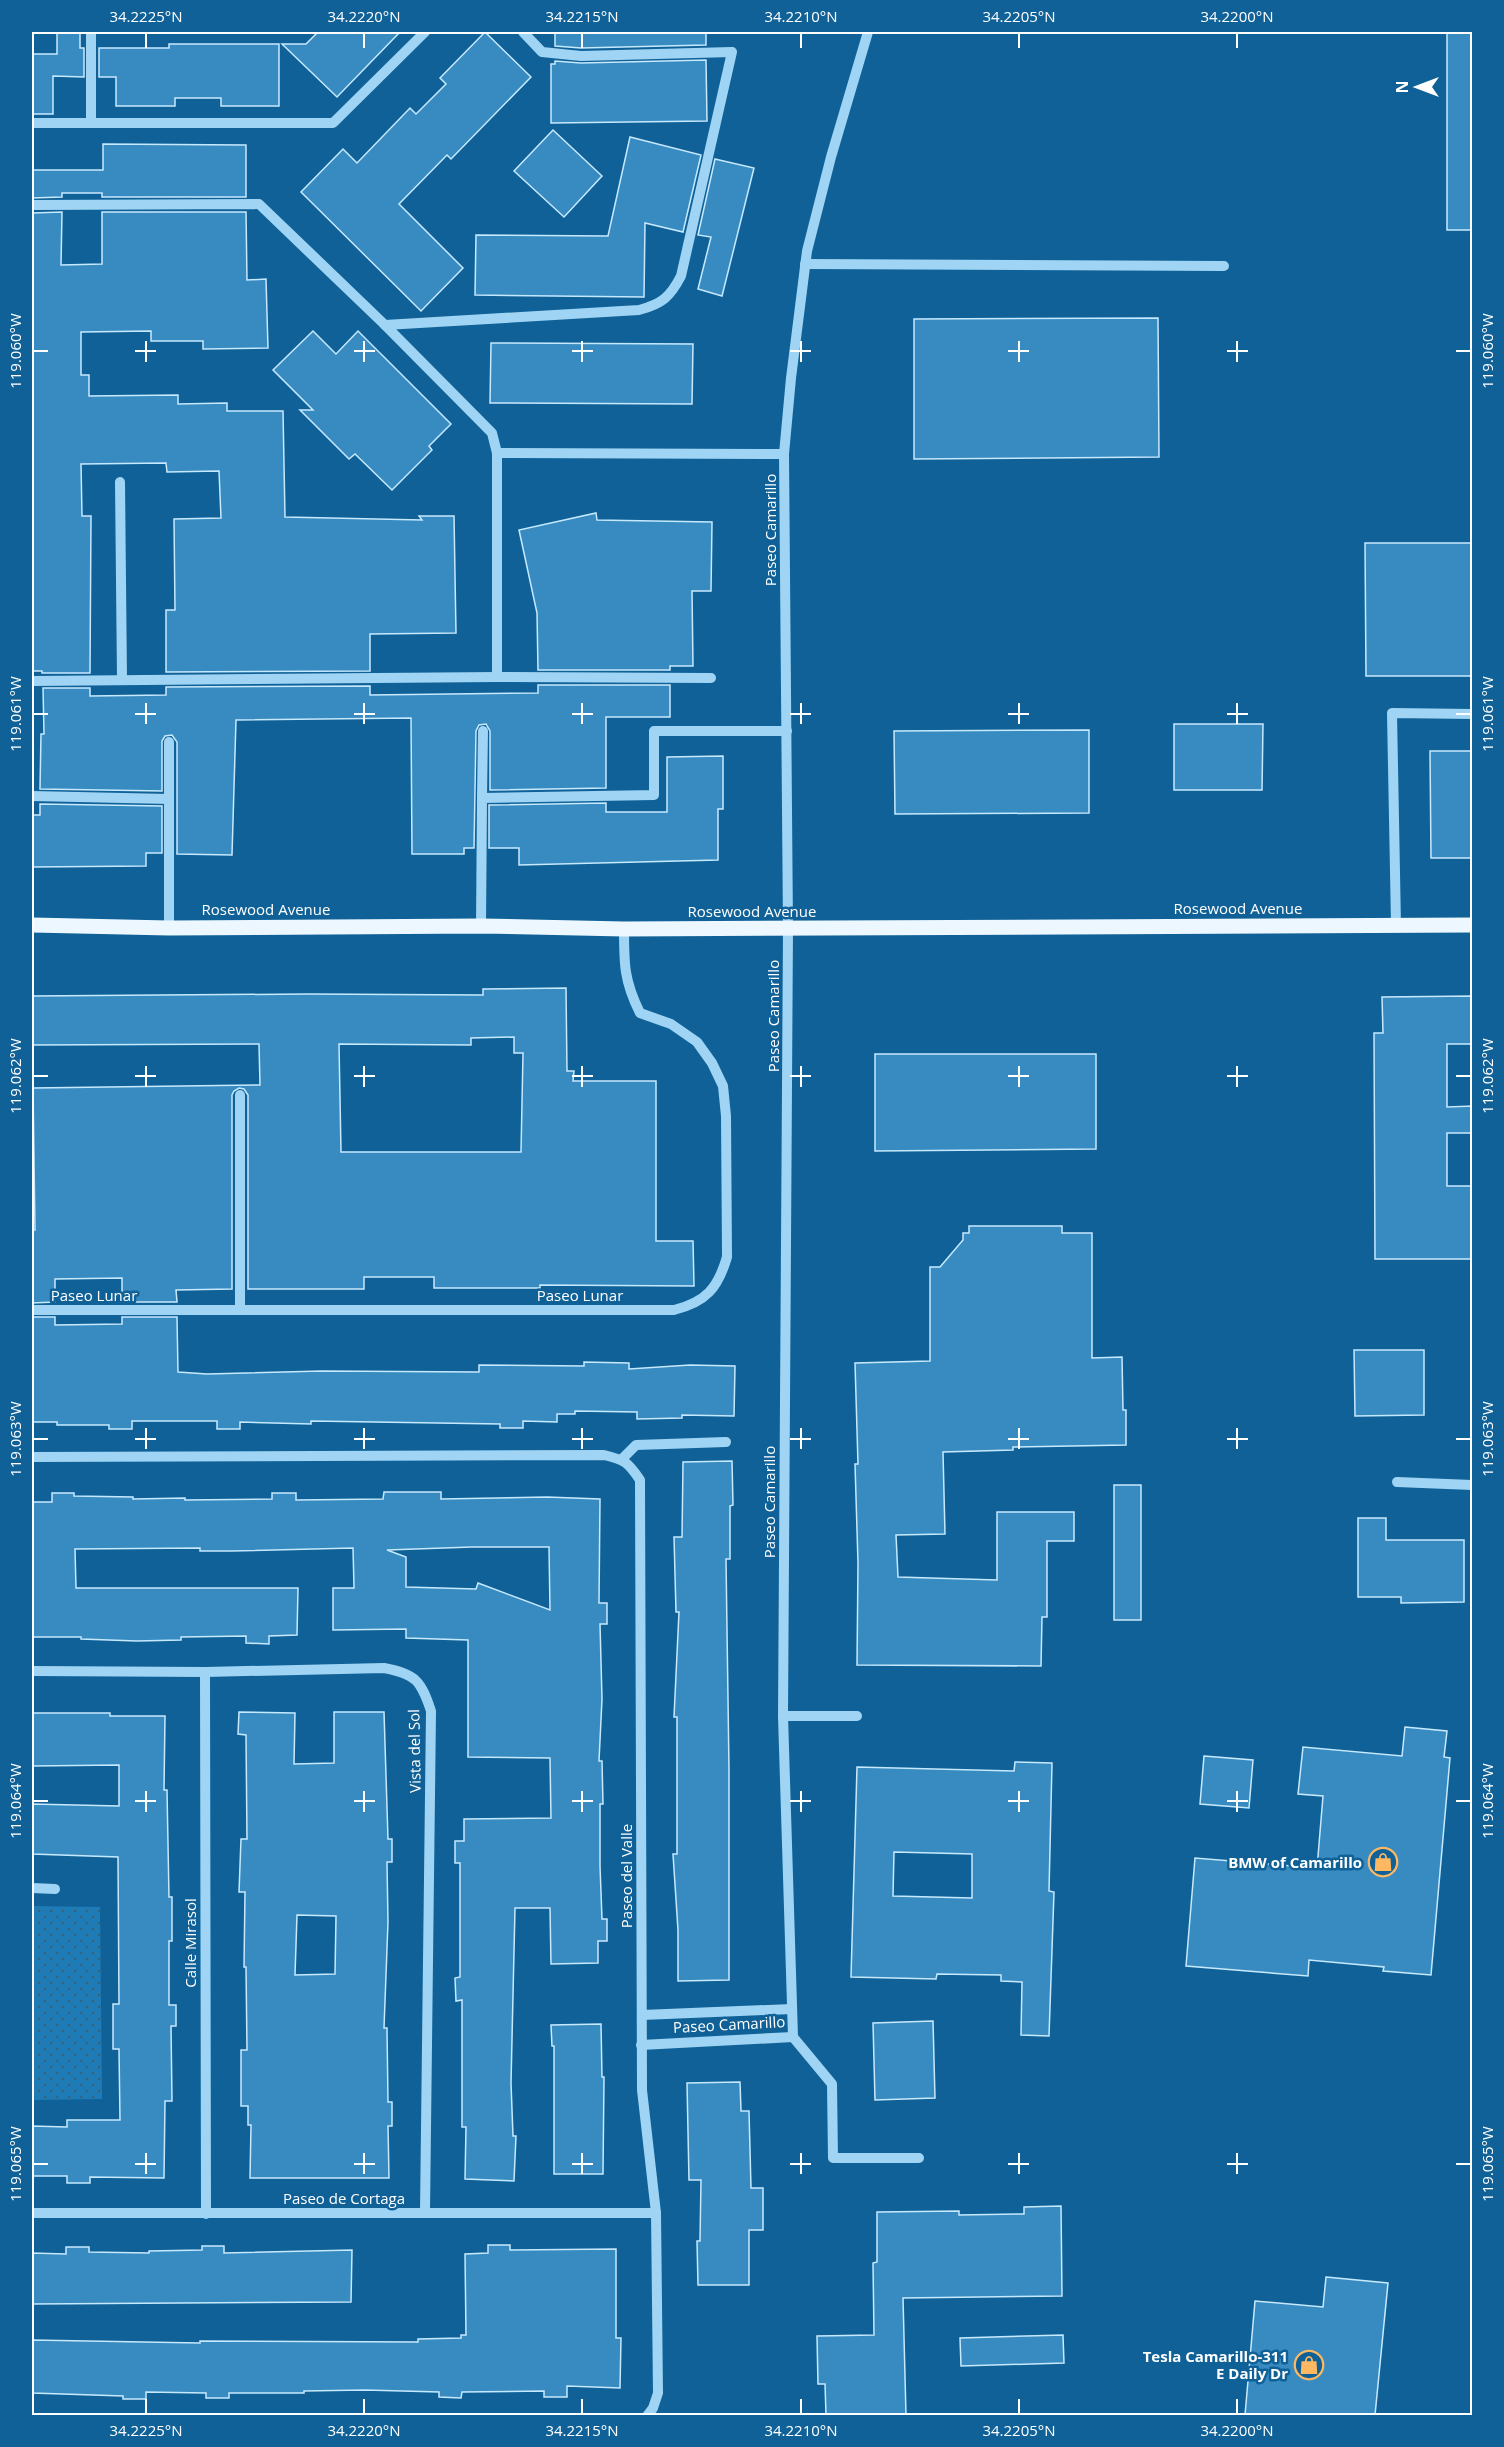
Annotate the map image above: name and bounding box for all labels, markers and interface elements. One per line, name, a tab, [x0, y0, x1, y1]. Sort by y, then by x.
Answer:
text: 34.2225°N	[109, 6, 183, 26]
text: 34.2220°N	[327, 6, 401, 26]
text: 34.2215°N	[545, 6, 619, 26]
text: 34.2210°N	[764, 6, 838, 26]
text: 34.2205°N	[982, 6, 1056, 26]
text: 34.2200°N	[1200, 6, 1274, 26]
north arrow	[1387, 57, 1447, 117]
text: N	[1391, 80, 1413, 94]
text: 119.060°W	[5, 313, 25, 389]
text: 119.060°W	[1477, 313, 1497, 389]
street label: Paseo Camarillo	[760, 474, 780, 586]
text: 119.061°W	[5, 676, 25, 752]
text: 119.061°W	[1477, 676, 1497, 752]
street label: Rosewood Avenue	[1174, 898, 1302, 918]
street label: Rosewood Avenue	[202, 899, 330, 919]
street label: Rosewood Avenue	[688, 901, 816, 921]
street label: Paseo Camarillo	[763, 960, 783, 1072]
text: 119.062°W	[5, 1038, 25, 1114]
text: 119.062°W	[1477, 1038, 1497, 1114]
street label: Paseo Lunar	[51, 1285, 137, 1305]
street label: Paseo Lunar	[537, 1285, 623, 1305]
text: 119.063°W	[5, 1401, 25, 1477]
text: 119.063°W	[1477, 1401, 1497, 1477]
street label: Paseo Camarillo	[759, 1446, 779, 1558]
street label: Vista del Sol	[403, 1709, 425, 1793]
text: 119.064°W	[5, 1763, 25, 1839]
text: 119.064°W	[1477, 1763, 1497, 1839]
street label: Paseo del Valle	[616, 1824, 636, 1928]
shop icon: BMW of Camarillo	[1367, 1846, 1399, 1878]
place label: BMW of Camarillo	[1228, 1852, 1362, 1872]
street label: Calle Mirasol	[180, 1898, 200, 1988]
street label: Paseo Camarillo	[672, 2011, 786, 2037]
text: 119.065°W	[5, 2126, 25, 2202]
text: 119.065°W	[1477, 2126, 1497, 2202]
street label: Paseo de Cortaga	[283, 2188, 405, 2208]
place label: Tesla Camarillo-311 E Daily Dr	[1143, 2346, 1288, 2383]
shop icon: Tesla Camarillo-311 E Daily Dr	[1293, 2349, 1325, 2381]
text: 34.2225°N	[109, 2420, 183, 2440]
text: 34.2220°N	[327, 2420, 401, 2440]
text: 34.2215°N	[545, 2420, 619, 2440]
text: 34.2210°N	[764, 2420, 838, 2440]
text: 34.2205°N	[982, 2420, 1056, 2440]
text: 34.2200°N	[1200, 2420, 1274, 2440]

